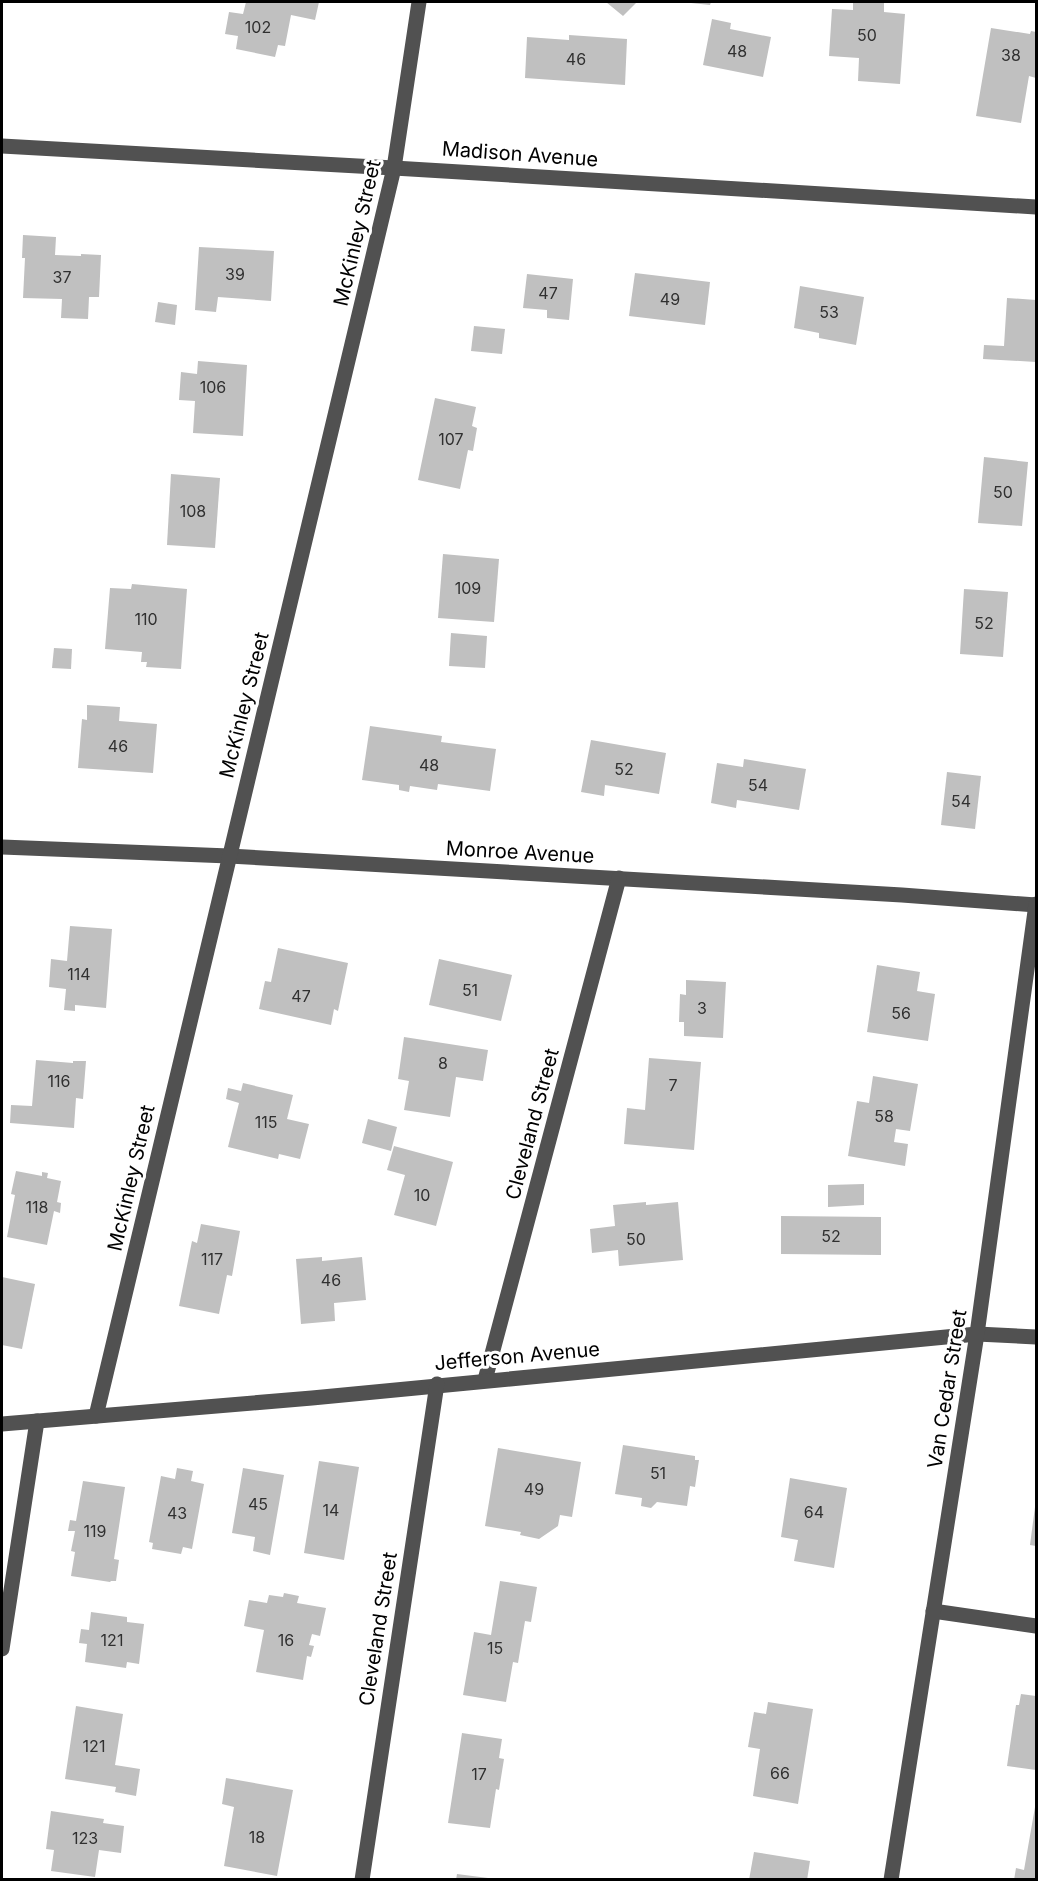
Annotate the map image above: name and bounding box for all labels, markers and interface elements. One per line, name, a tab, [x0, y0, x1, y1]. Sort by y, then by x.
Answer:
house number: 102	[245, 17, 271, 37]
house number: 50	[857, 25, 877, 45]
house number: 48	[727, 41, 747, 61]
house number: 38	[1001, 45, 1021, 65]
house number: 46	[566, 49, 586, 69]
street label: Madison Avenue	[441, 137, 599, 171]
street label: McKinley Street	[329, 157, 386, 308]
house number: 39	[225, 264, 245, 284]
house number: 37	[53, 267, 71, 287]
house number: 47	[538, 283, 558, 303]
house number: 49	[660, 289, 680, 309]
house number: 53	[819, 302, 839, 322]
house number: 106	[200, 377, 226, 397]
house number: 107	[438, 429, 464, 449]
house number: 50	[993, 482, 1013, 502]
house number: 108	[180, 501, 206, 521]
house number: 109	[455, 578, 481, 598]
house number: 110	[134, 609, 158, 629]
house number: 52	[974, 613, 994, 633]
street label: McKinley Street	[214, 629, 274, 780]
house number: 46	[108, 736, 128, 756]
house number: 48	[419, 755, 439, 775]
house number: 52	[614, 759, 634, 779]
house number: 54	[748, 775, 768, 795]
house number: 54	[951, 791, 971, 811]
street label: Monroe Avenue	[445, 836, 595, 868]
house number: 114	[67, 964, 91, 984]
house number: 51	[462, 980, 478, 1000]
house number: 47	[291, 986, 311, 1006]
house number: 3	[697, 998, 707, 1018]
house number: 56	[891, 1003, 911, 1023]
street label: Cleveland Street	[500, 1045, 564, 1202]
house number: 8	[438, 1053, 448, 1073]
house number: 116	[48, 1071, 70, 1091]
house number: 7	[668, 1075, 678, 1095]
street label: McKinley Street	[103, 1102, 160, 1253]
house number: 58	[874, 1106, 894, 1126]
house number: 115	[255, 1112, 277, 1132]
house number: 10	[414, 1185, 430, 1205]
house number: 118	[26, 1197, 48, 1217]
house number: 52	[821, 1226, 841, 1246]
house number: 50	[626, 1229, 646, 1249]
house number: 117	[201, 1249, 223, 1269]
house number: 46	[321, 1270, 341, 1290]
street label: Van Cedar Street	[923, 1307, 971, 1470]
street label: Jefferson Avenue	[433, 1337, 601, 1375]
house number: 51	[650, 1463, 666, 1483]
house number: 49	[524, 1479, 544, 1499]
house number: 45	[248, 1494, 268, 1514]
house number: 14	[323, 1500, 339, 1520]
house number: 64	[804, 1502, 824, 1522]
house number: 43	[167, 1503, 187, 1523]
house number: 119	[84, 1521, 106, 1541]
street label: Cleveland Street	[354, 1550, 402, 1708]
house number: 121	[101, 1630, 123, 1650]
house number: 16	[278, 1630, 294, 1650]
house number: 15	[487, 1638, 503, 1658]
house number: 121	[83, 1736, 105, 1756]
house number: 66	[770, 1763, 790, 1783]
house number: 17	[471, 1764, 487, 1784]
house number: 18	[249, 1827, 265, 1847]
house number: 123	[72, 1828, 98, 1848]

